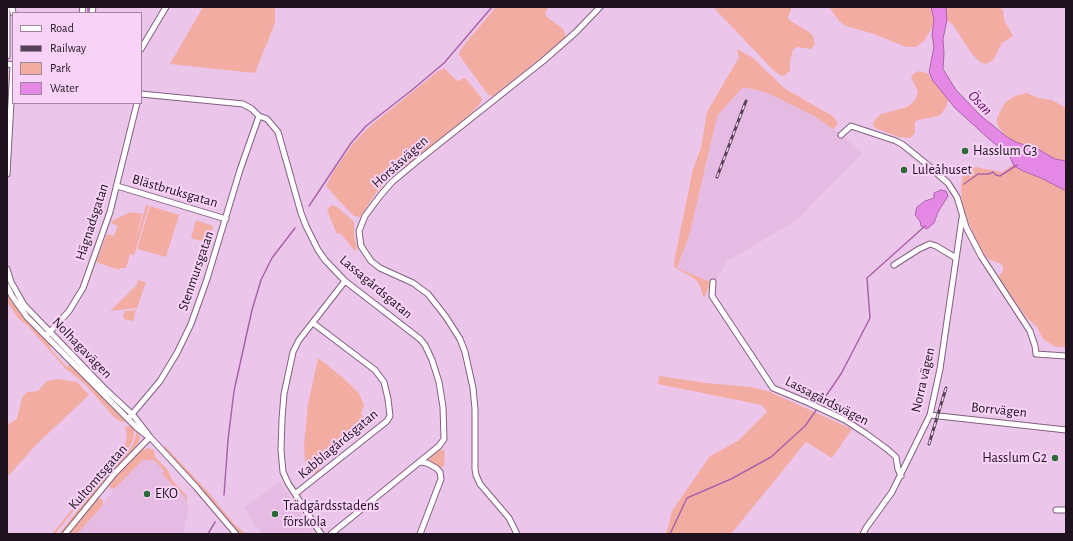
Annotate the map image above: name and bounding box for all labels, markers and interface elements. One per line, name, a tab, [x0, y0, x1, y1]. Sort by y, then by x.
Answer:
legend	[12, 12, 142, 104]
text: Road	[50, 22, 74, 34]
text: Railway	[50, 42, 86, 54]
text: Park	[50, 62, 71, 74]
text: Water	[50, 82, 79, 94]
water label: Ösan	[964, 87, 996, 119]
street label: Horsåsvägen	[368, 132, 432, 192]
place label: Hasslum G3	[973, 143, 1037, 159]
marker: Hasslum G3	[960, 146, 970, 156]
place label: Luleåhuset	[912, 162, 972, 178]
marker: Luleåhuset	[899, 165, 909, 175]
street label: Blästbruksgatan	[130, 171, 220, 211]
street label: Hägnadsgatan	[72, 181, 112, 263]
street label: Stenmursgatan	[174, 229, 218, 313]
street label: Lassagårdsgatan	[336, 252, 416, 322]
street label: Nolhagavägen	[49, 314, 115, 382]
street label: Norra vägen	[907, 346, 939, 414]
street label: Lassagårdsvägen	[782, 373, 872, 429]
street label: Borrvägen	[970, 399, 1028, 421]
street label: Kabblagårdsgatan	[295, 406, 381, 482]
street label: Kultomtsgatan	[65, 441, 131, 513]
place label: Hasslum G2	[982, 450, 1047, 466]
marker: Hasslum G2	[1050, 453, 1060, 463]
place label: EKO	[155, 486, 178, 502]
marker: EKO	[142, 489, 152, 499]
place label: Trädgårdsstadens förskola	[283, 498, 379, 530]
marker: Trädgårdsstadens förskola	[270, 509, 280, 519]

